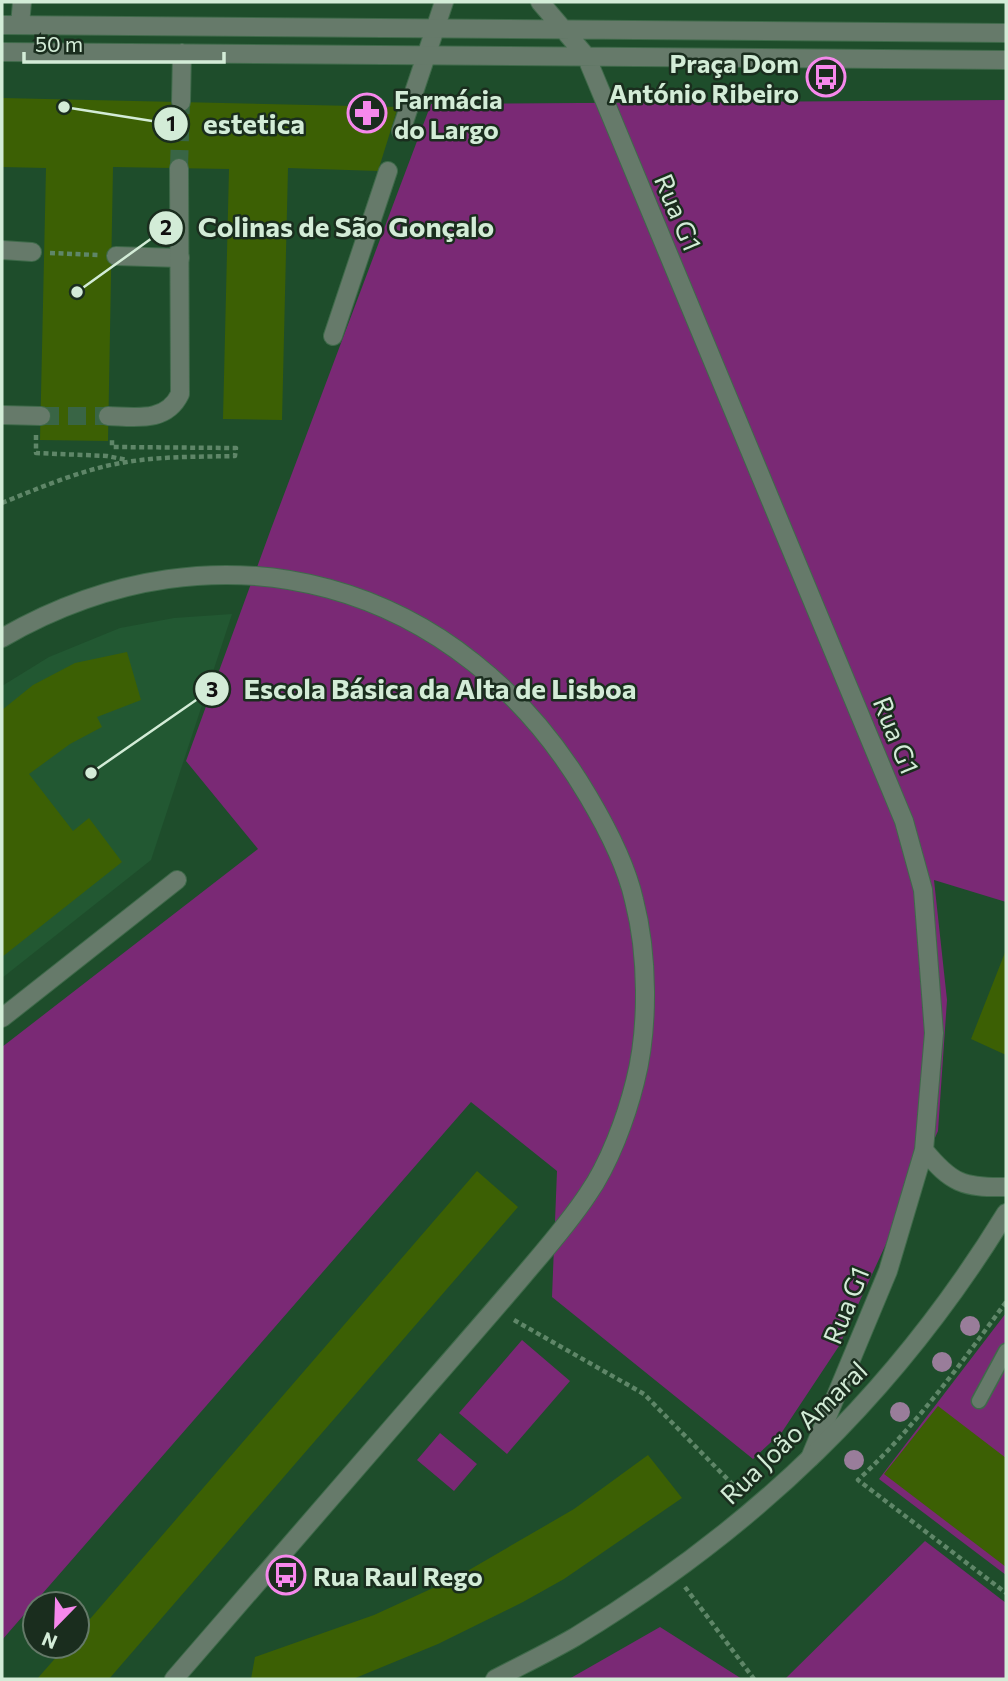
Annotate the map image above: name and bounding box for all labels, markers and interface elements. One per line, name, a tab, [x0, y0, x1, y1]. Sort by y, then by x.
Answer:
scale bar	[24, 21, 224, 65]
text: 50 m	[35, 31, 83, 56]
place label: Praça Dom António Ribeiro	[609, 47, 799, 108]
bus stop icon: Praça Dom António Ribeiro	[805, 56, 847, 98]
place label: Farmácia do Largo	[394, 83, 503, 144]
pharmacy icon: Farmácia do Largo	[346, 92, 388, 134]
callout: estetica	[154, 100, 319, 149]
text: estetica	[203, 106, 305, 140]
text: 1	[166, 110, 176, 135]
street label: Rua G1	[649, 169, 709, 255]
callout: Colinas de São Gonçalo	[148, 203, 508, 252]
text: Colinas de São Gonçalo	[198, 209, 494, 243]
text: 2	[160, 214, 172, 239]
callout: Escola Básica da Alta de Lisboa	[194, 665, 650, 714]
text: Escola Básica da Alta de Lisboa	[243, 671, 637, 705]
text: 3	[206, 676, 218, 701]
street label: Rua G1	[868, 692, 926, 778]
street label: Rua G1	[816, 1262, 874, 1348]
street label: Rua João Amaral	[713, 1354, 873, 1510]
bus stop icon: Rua Raul Rego	[265, 1554, 307, 1596]
place label: Rua Raul Rego	[313, 1560, 483, 1591]
north arrow	[21, 1590, 91, 1660]
text: N	[38, 1628, 60, 1654]

